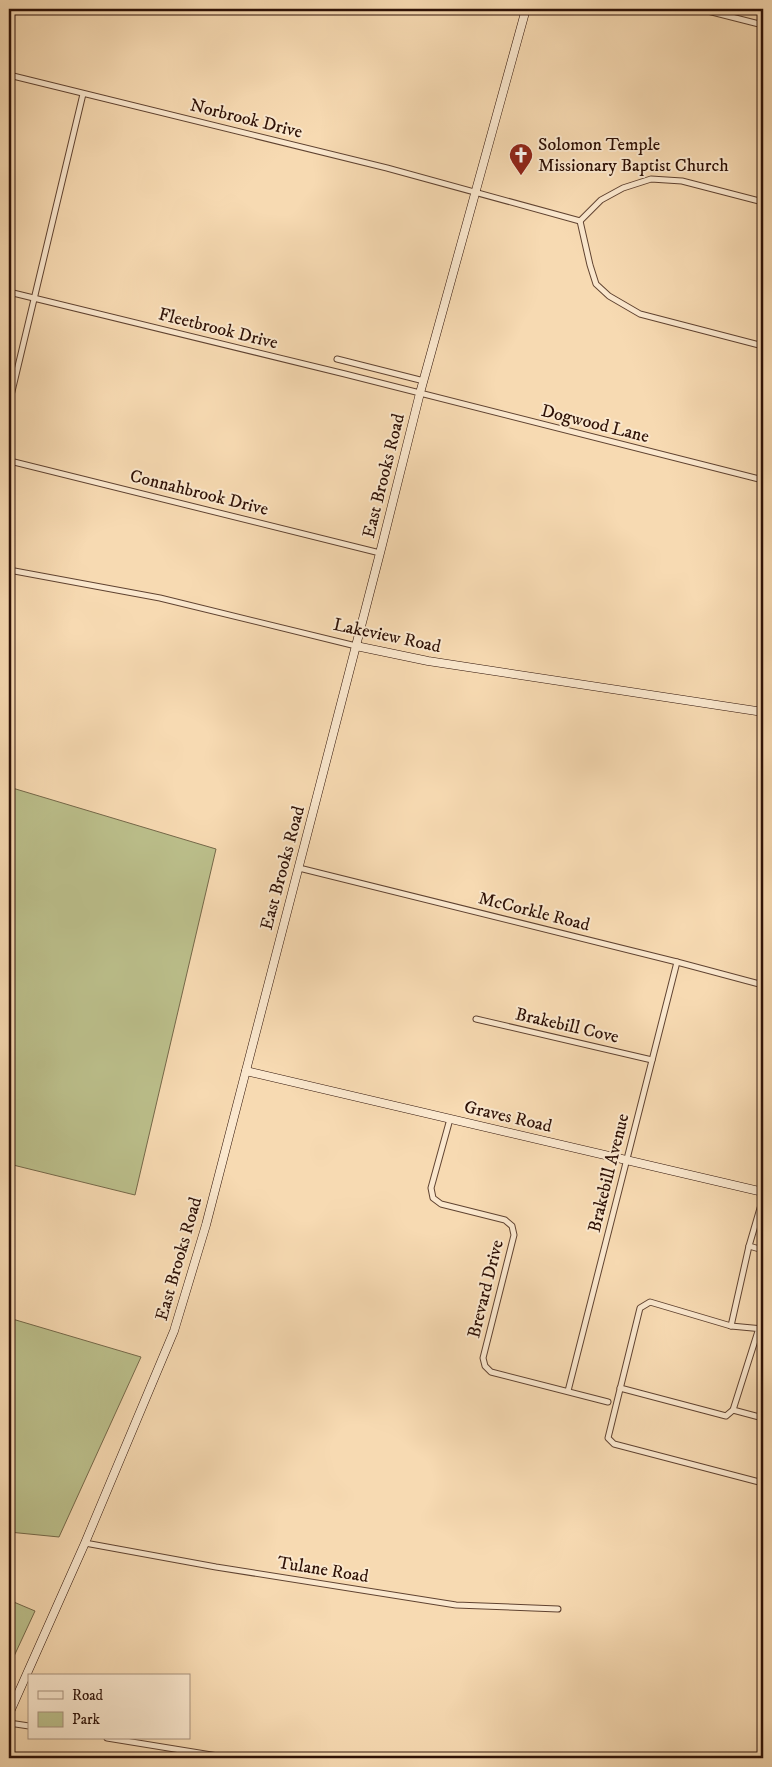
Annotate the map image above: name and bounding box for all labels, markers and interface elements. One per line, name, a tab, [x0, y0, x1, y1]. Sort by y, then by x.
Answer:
street label: Norbrook Drive	[187, 94, 305, 144]
place label: Solomon Temple Missionary Baptist Church	[538, 134, 729, 177]
church icon: Solomon Temple Missionary Baptist Church	[508, 142, 534, 176]
street label: Fleetbrook Drive	[156, 304, 280, 354]
street label: Dogwood Lane	[539, 400, 651, 448]
street label: East Brooks Road	[358, 411, 410, 541]
street label: Connahbrook Drive	[127, 465, 271, 521]
street label: Lakeview Road	[331, 614, 443, 658]
street label: East Brooks Road	[256, 804, 310, 932]
street label: McCorkle Road	[476, 888, 592, 936]
street label: Brakebill Cove	[513, 1003, 621, 1049]
street label: Graves Road	[462, 1096, 554, 1138]
street label: Brakebill Avenue	[584, 1111, 634, 1235]
street label: East Brooks Road	[151, 1195, 207, 1323]
street label: Brevard Drive	[463, 1238, 509, 1340]
street label: Tulane Road	[276, 1552, 370, 1588]
legend	[28, 1674, 190, 1740]
text: Road	[72, 1686, 104, 1705]
text: Park	[72, 1710, 101, 1729]

